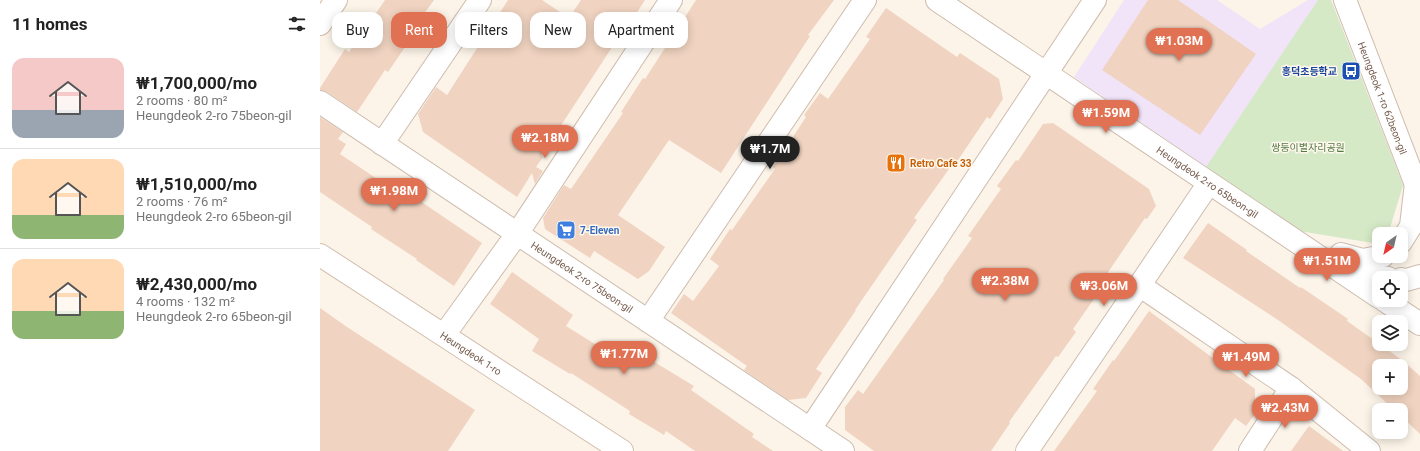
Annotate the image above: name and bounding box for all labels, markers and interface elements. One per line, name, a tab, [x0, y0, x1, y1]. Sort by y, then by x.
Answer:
chip: Buy	[332, 12, 383, 48]
chip: Rent	[391, 12, 447, 48]
chip: Filters	[455, 12, 522, 48]
chip: New	[530, 12, 586, 48]
chip: Apartment	[594, 12, 688, 48]
icon: filters	[286, 13, 308, 35]
text: 11 homes	[12, 14, 88, 34]
pin: ₩1.03M	[1146, 28, 1212, 62]
text: ₩1.03M	[1155, 33, 1203, 48]
street label: Heungdeok 1-ro 62beon-gil	[1356, 40, 1409, 156]
bus stop icon: 흥덕초등학교	[1340, 60, 1362, 82]
place label: 흥덕초등학교	[1282, 65, 1337, 77]
text: ₩1,700,000/mo	[136, 73, 257, 93]
icon: home	[44, 74, 92, 122]
text: 2 rooms · 80 m²	[136, 93, 228, 108]
pin: ₩1.59M	[1073, 100, 1139, 134]
text: ₩1.59M	[1082, 105, 1130, 120]
text: Heungdeok 2-ro 75beon-gil	[136, 108, 292, 123]
pin: ₩2.18M	[512, 125, 578, 159]
text: ₩2.18M	[521, 130, 569, 145]
pin: ₩1.7M	[742, 136, 798, 170]
text: ₩1.7M	[750, 141, 790, 156]
park label: 쌍둥이별자리공원	[1271, 142, 1345, 153]
street label: Heungdeok 2-ro 65beon-gil	[1155, 144, 1260, 220]
restaurant icon: Retro Cafe 33	[885, 152, 907, 174]
place label: Retro Cafe 33	[910, 158, 972, 169]
text: ₩1,510,000/mo	[136, 174, 257, 194]
icon: home	[44, 175, 92, 223]
pin: ₩1.98M	[361, 178, 427, 212]
text: ₩1.98M	[370, 183, 418, 198]
text: 2 rooms · 76 m²	[136, 194, 228, 209]
text: Heungdeok 2-ro 65beon-gil	[136, 209, 292, 224]
supermarket icon: 7-Eleven	[555, 219, 577, 241]
place label: 7-Eleven	[580, 225, 620, 236]
north arrow	[1372, 227, 1408, 263]
map controls	[1372, 227, 1408, 439]
street label: Heungdeok 2-ro 75beon-gil	[529, 239, 635, 315]
pin: ₩1.51M	[1294, 248, 1360, 282]
text: ₩1.51M	[1303, 253, 1351, 268]
pin: ₩2.38M	[972, 268, 1038, 302]
button: locate	[1372, 271, 1408, 307]
text: ₩2.38M	[981, 273, 1029, 288]
pin: ₩3.06M	[1071, 273, 1137, 307]
text: ₩2,430,000/mo	[136, 274, 257, 294]
icon: home	[44, 275, 92, 323]
text: ₩3.06M	[1080, 278, 1128, 293]
text: 4 rooms · 132 m²	[136, 294, 235, 309]
text: Heungdeok 2-ro 65beon-gil	[136, 309, 292, 324]
button: layers	[1372, 315, 1408, 351]
street label: Heungdeok 1-ro	[438, 329, 504, 377]
pin: ₩1.77M	[591, 341, 657, 375]
pin: ₩1.49M	[1213, 344, 1279, 378]
text: ₩1.77M	[600, 346, 648, 361]
text: ₩1.49M	[1222, 349, 1270, 364]
button: +	[1372, 359, 1408, 395]
pin: ₩2.43M	[1252, 395, 1318, 429]
text: ₩2.43M	[1261, 400, 1309, 415]
button: −	[1372, 403, 1408, 439]

